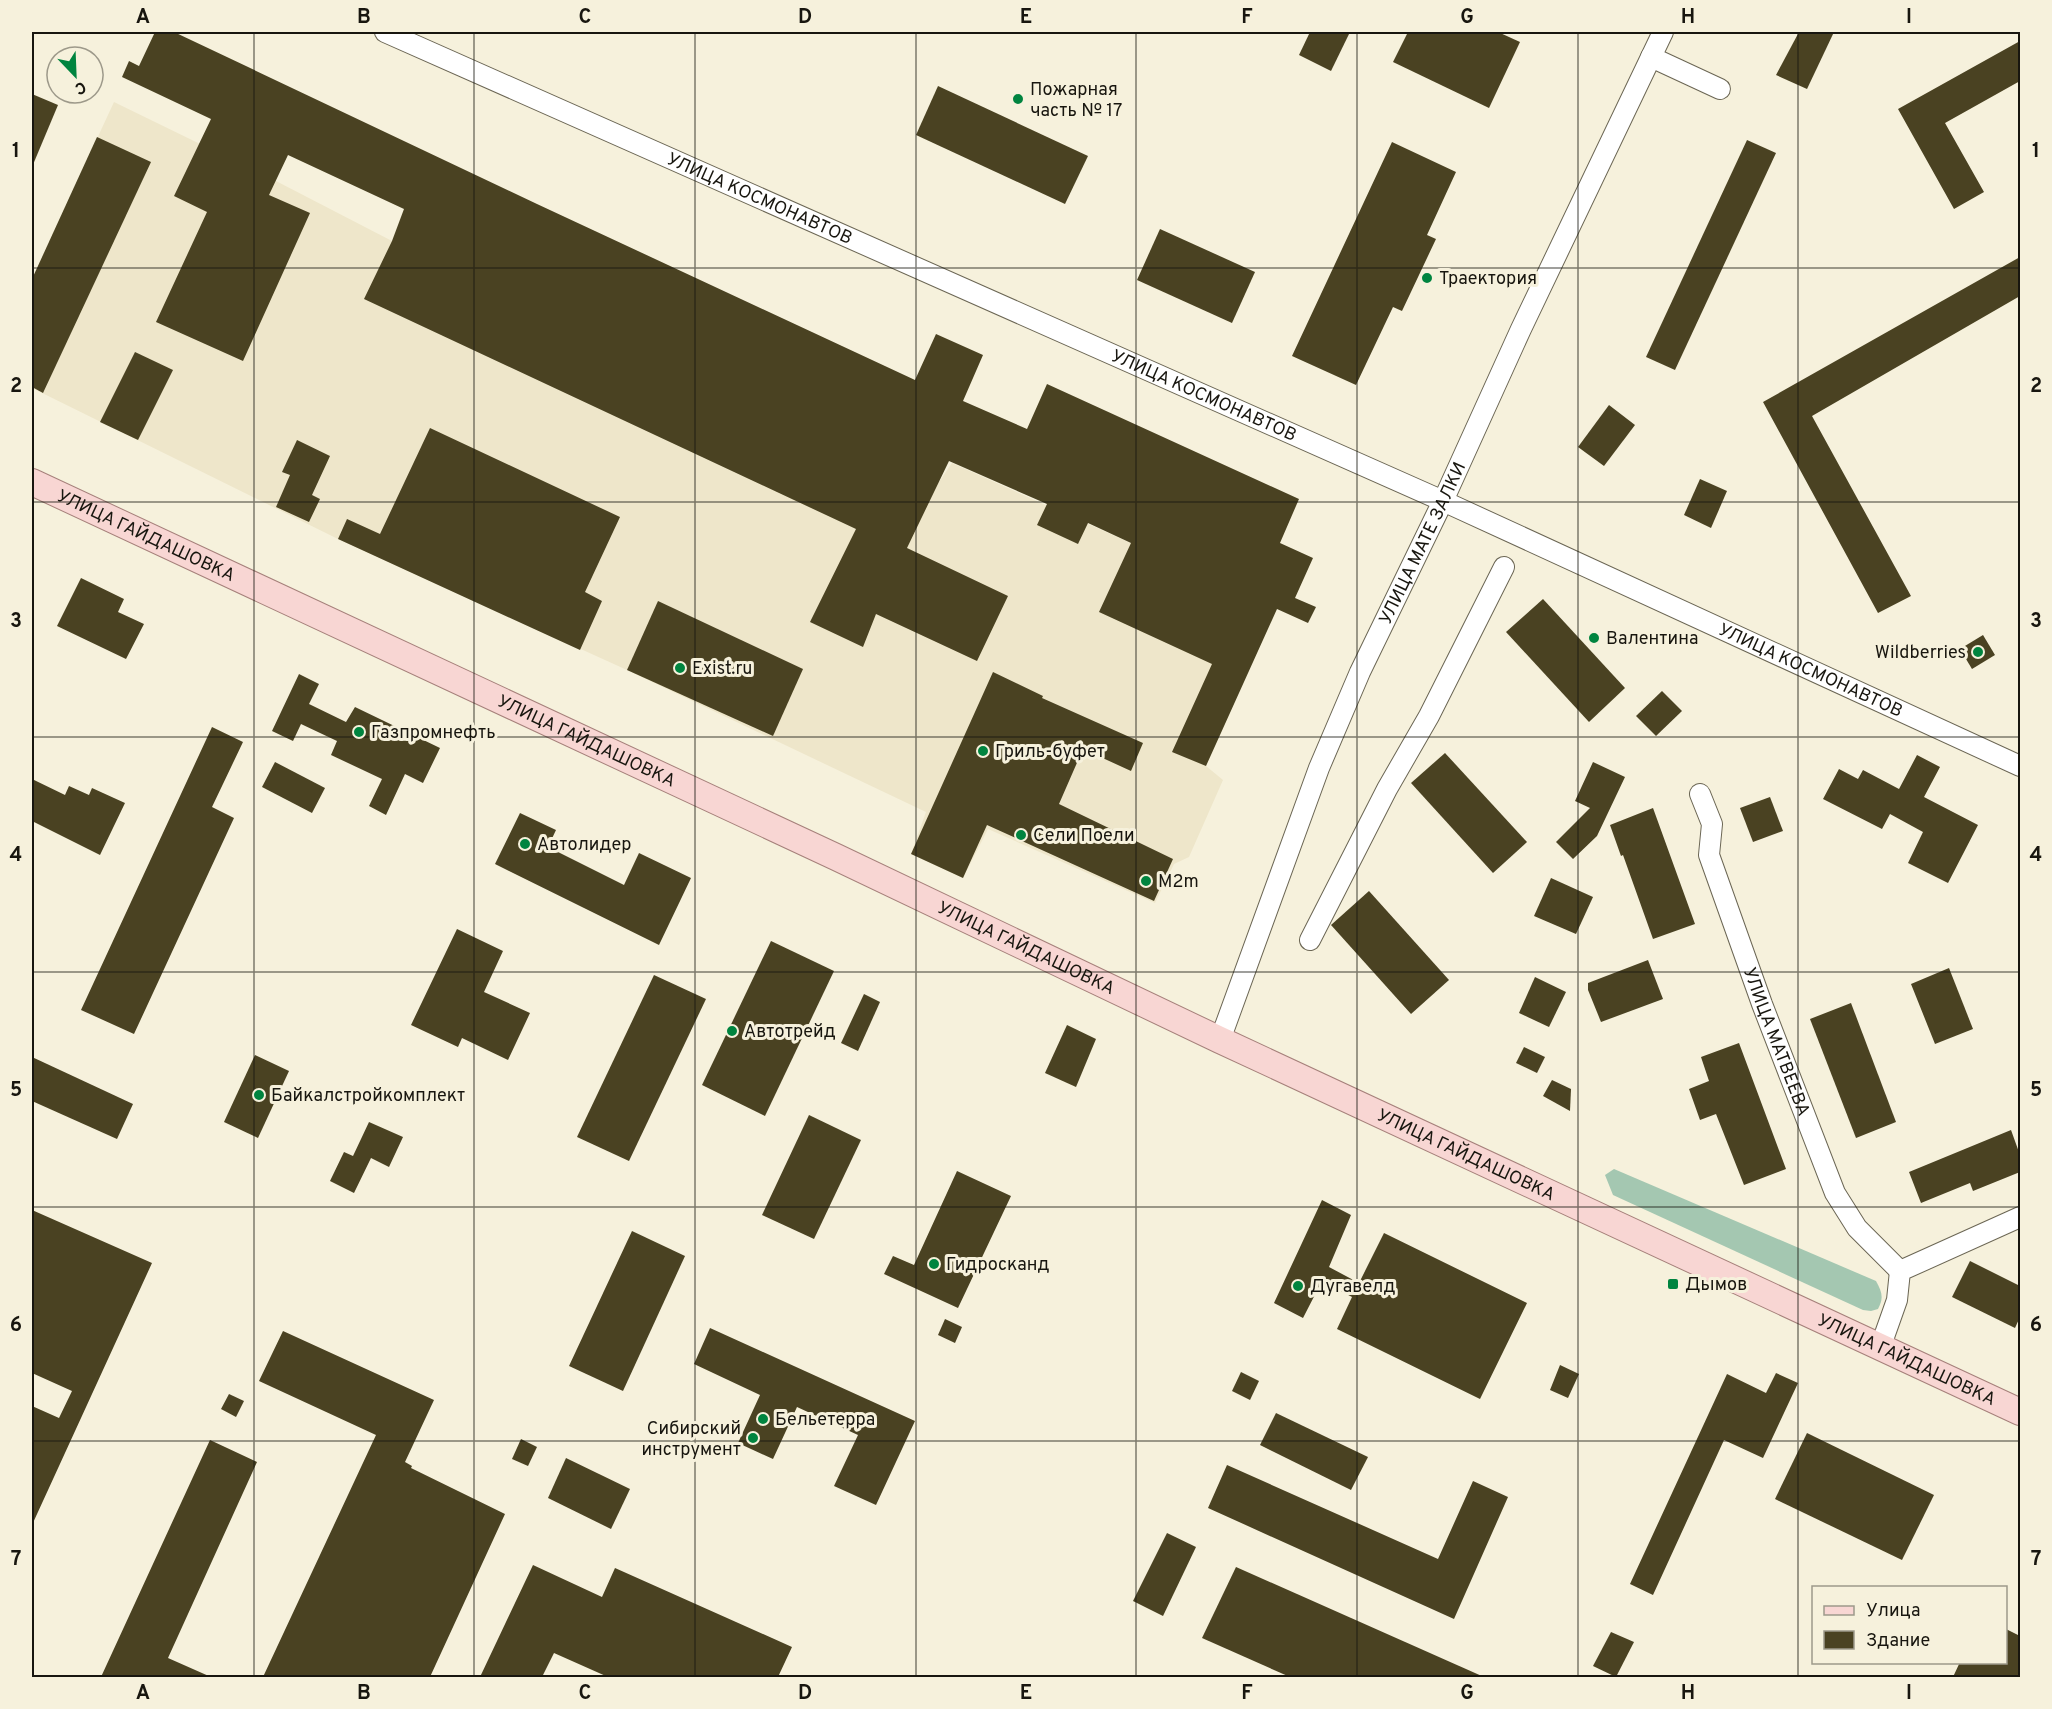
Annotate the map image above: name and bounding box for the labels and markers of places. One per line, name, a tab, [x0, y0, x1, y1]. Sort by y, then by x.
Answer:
place label: Пожарная часть № 17	[1030, 79, 1122, 123]
marker: Пожарная часть № 17	[1011, 92, 1025, 106]
place label: Траектория	[1439, 268, 1537, 291]
marker: Траектория	[1420, 271, 1434, 285]
place label: Валентина	[1606, 628, 1698, 651]
marker: Валентина	[1587, 631, 1601, 645]
place label: Wildberries	[1875, 642, 1966, 665]
marker: Wildberries	[1971, 645, 1985, 659]
place label: Exist.ru	[692, 658, 752, 681]
marker: Exist.ru	[673, 661, 687, 675]
place label: Газпромнефть	[371, 722, 496, 745]
marker: Газпромнефть	[352, 725, 366, 739]
place label: Гриль-буфет	[995, 741, 1105, 764]
marker: Гриль-буфет	[976, 744, 990, 758]
place label: Сели Поели	[1033, 825, 1135, 848]
marker: Сели Поели	[1014, 828, 1028, 842]
place label: Автолидер	[537, 834, 631, 857]
marker: Автолидер	[518, 837, 532, 851]
place label: М2m	[1158, 871, 1199, 894]
marker: М2m	[1139, 874, 1153, 888]
place label: Автотрейд	[744, 1021, 836, 1044]
marker: Автотрейд	[725, 1024, 739, 1038]
place label: Байкалстройкомплект	[271, 1085, 465, 1108]
marker: Байкалстройкомплект	[252, 1088, 266, 1102]
place label: Гидросканд	[946, 1254, 1050, 1277]
marker: Гидросканд	[927, 1257, 941, 1271]
place label: Дымов	[1685, 1274, 1747, 1297]
place label: Дугавелд	[1310, 1276, 1395, 1299]
marker: Дымов	[1666, 1277, 1680, 1291]
marker: Дугавелд	[1291, 1279, 1305, 1293]
place label: Бельетерра	[775, 1409, 875, 1432]
marker: Бельетерра	[756, 1412, 770, 1426]
place label: Сибирский инструмент	[641, 1418, 741, 1462]
marker: Сибирский инструмент	[746, 1431, 760, 1445]

